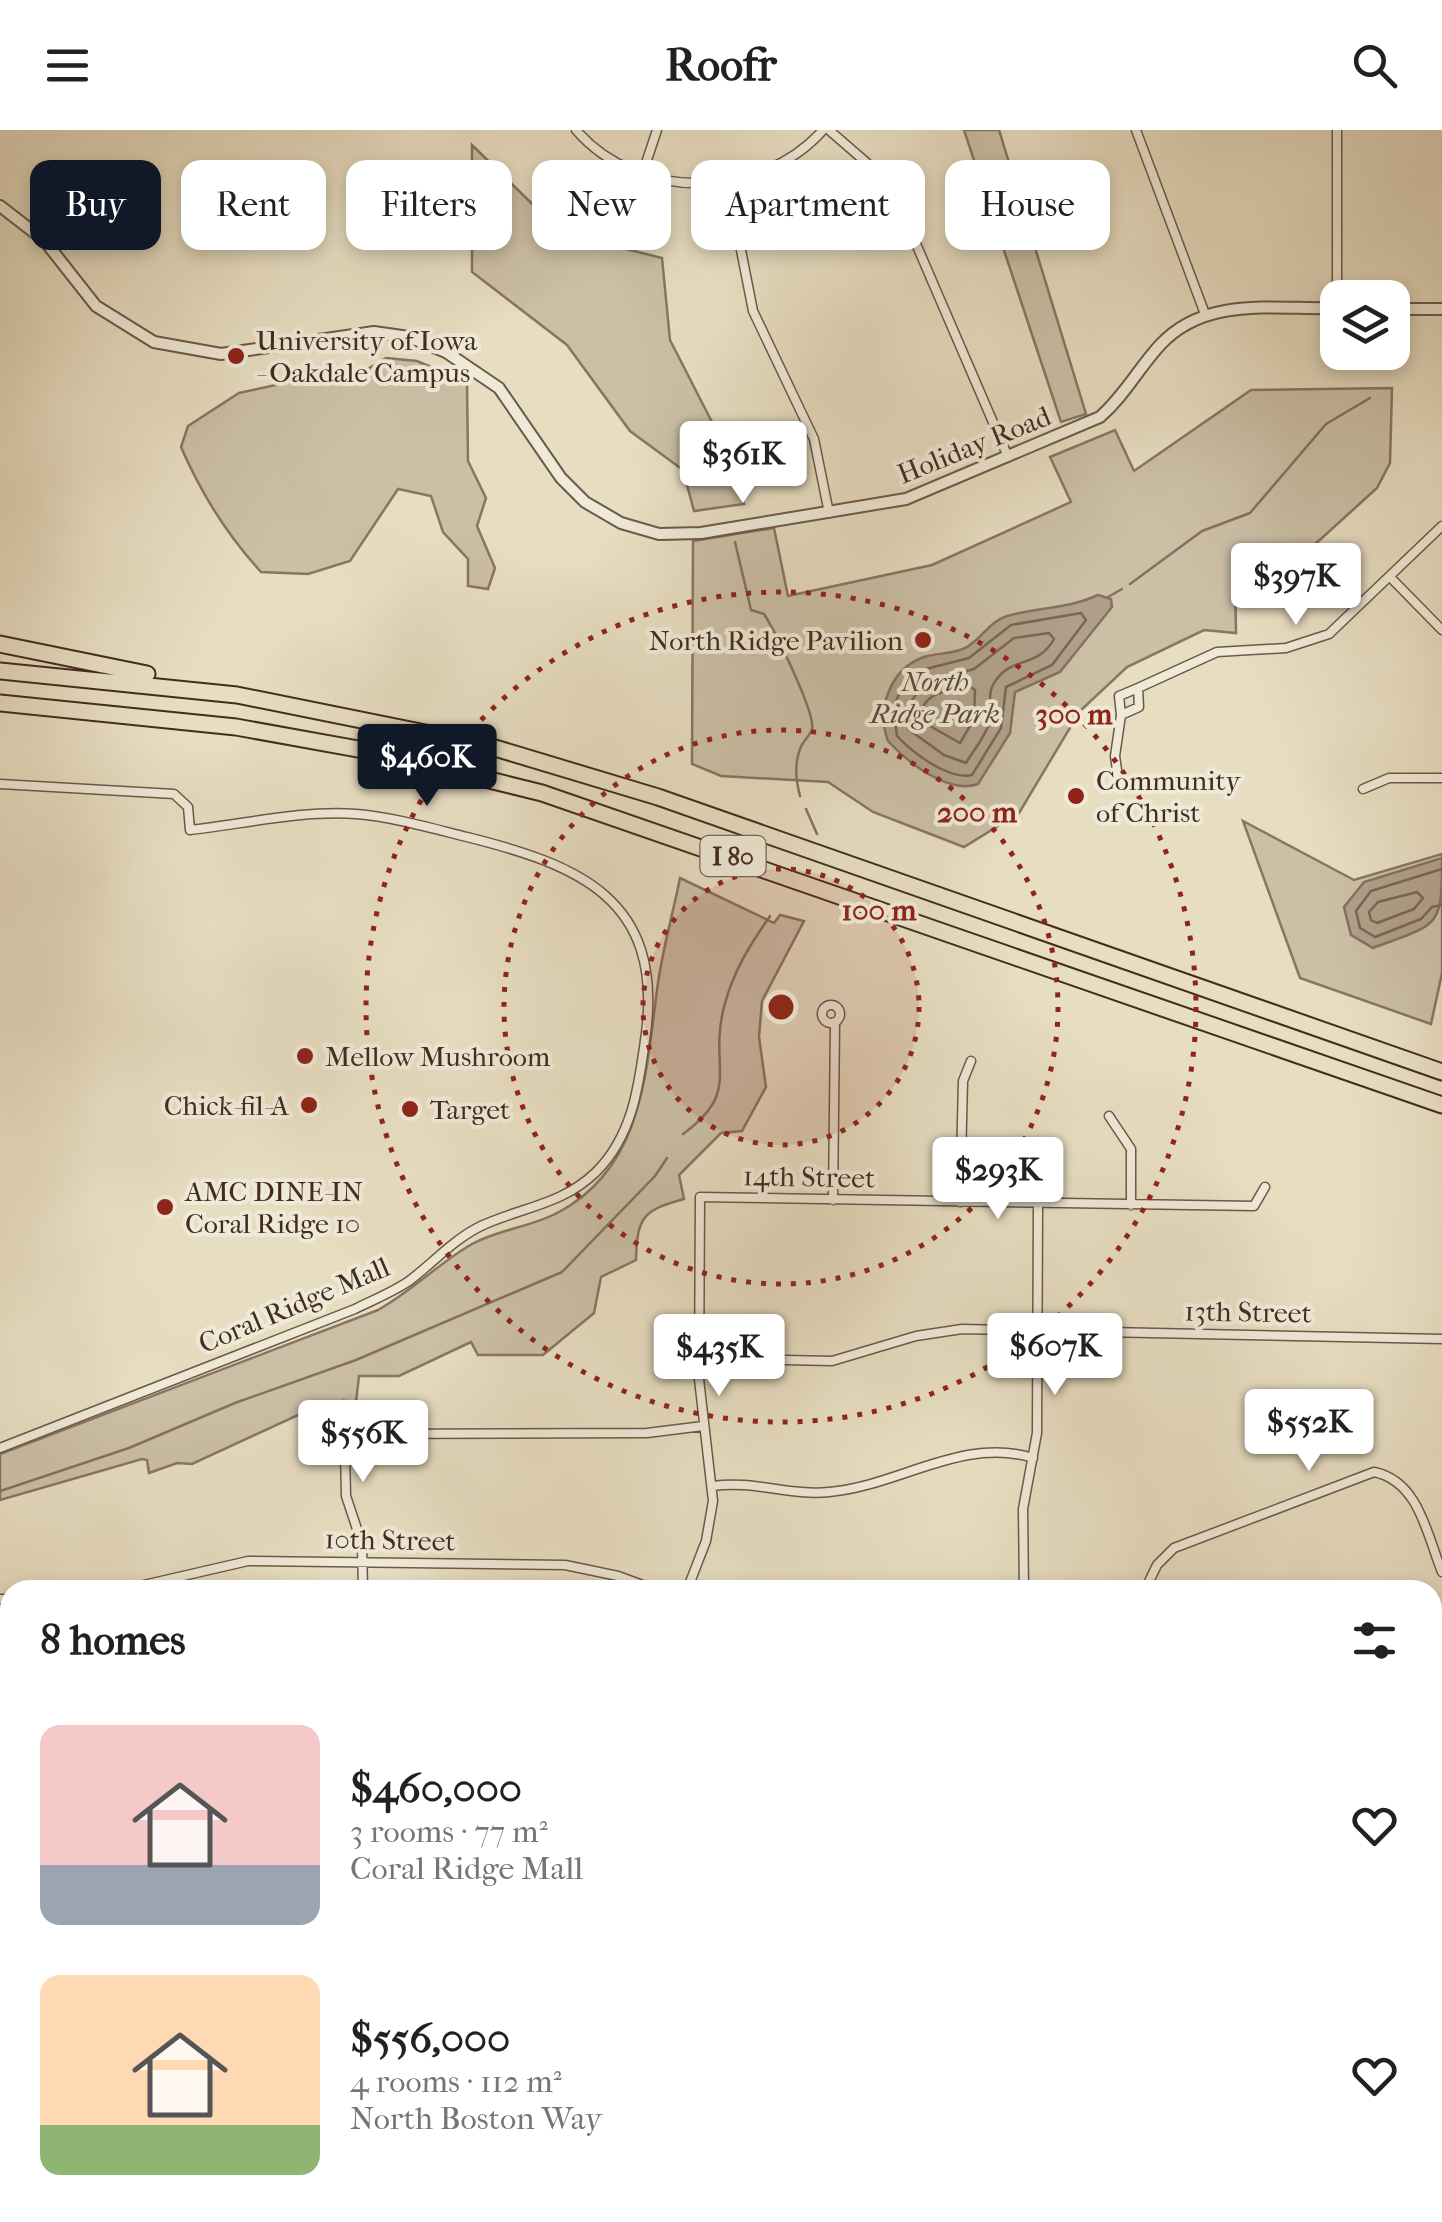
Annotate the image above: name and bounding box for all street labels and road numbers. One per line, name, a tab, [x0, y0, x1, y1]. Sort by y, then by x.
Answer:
street label: Holiday Road	[892, 399, 1056, 491]
road number: I 80	[700, 836, 766, 876]
street label: 14th Street	[743, 1159, 875, 1195]
street label: Coral Ridge Mall	[194, 1250, 395, 1360]
street label: 13th Street	[1184, 1294, 1312, 1330]
street label: 10th Street	[324, 1522, 456, 1558]

